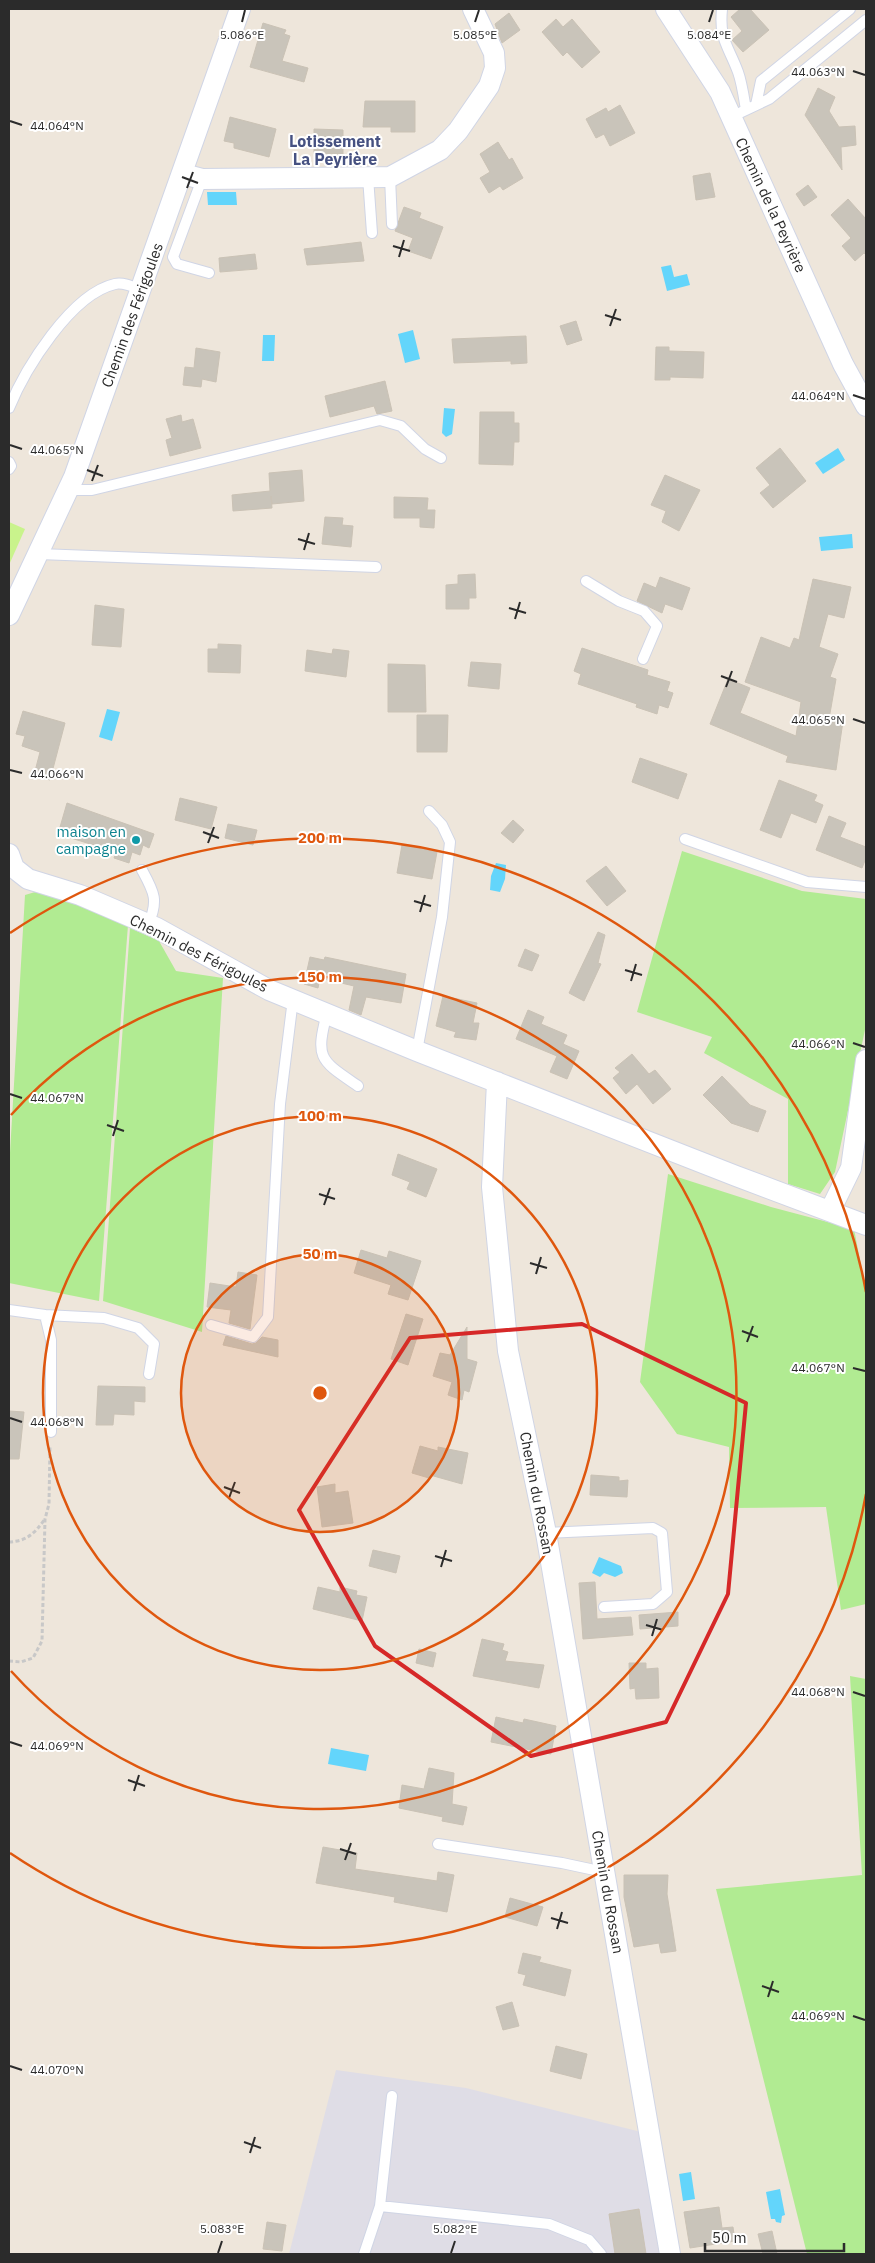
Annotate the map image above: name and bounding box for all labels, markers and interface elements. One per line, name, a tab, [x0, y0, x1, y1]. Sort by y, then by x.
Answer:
text: 5.086°E	[220, 27, 264, 42]
text: 5.085°E	[453, 27, 497, 42]
text: 5.084°E	[687, 27, 731, 42]
text: 44.063°N	[791, 64, 845, 79]
text: 44.064°N	[30, 118, 84, 133]
district label: Lotissement La Peyrière	[289, 131, 381, 169]
street label: Chemin de la Peyrière	[731, 135, 811, 275]
street label: Chemin des Férigoules	[97, 240, 167, 390]
text: 44.064°N	[791, 388, 845, 403]
text: 44.065°N	[30, 442, 84, 457]
text: 44.065°N	[791, 712, 845, 727]
text: 44.066°N	[30, 766, 84, 781]
place label: maison en campagne	[56, 822, 126, 858]
text: 200 m	[298, 828, 342, 847]
marker: maison en campagne	[130, 834, 142, 846]
street label: Chemin des Férigoules	[127, 910, 271, 996]
text: 150 m	[298, 967, 342, 986]
text: 44.066°N	[791, 1036, 845, 1051]
text: 44.067°N	[30, 1090, 84, 1105]
text: 100 m	[298, 1106, 342, 1125]
text: 50 m	[303, 1244, 337, 1263]
text: 44.067°N	[791, 1360, 845, 1375]
centre of rings	[311, 1384, 329, 1402]
text: 44.068°N	[30, 1414, 84, 1429]
street label: Chemin du Rossan	[516, 1430, 558, 1556]
text: 44.068°N	[791, 1684, 845, 1699]
text: 44.069°N	[30, 1738, 84, 1753]
street label: Chemin du Rossan	[588, 1829, 628, 1955]
text: 44.069°N	[791, 2008, 845, 2023]
text: 44.070°N	[30, 2062, 84, 2077]
scale bar	[705, 2220, 844, 2252]
text: 5.083°E	[200, 2221, 244, 2236]
text: 5.082°E	[433, 2221, 477, 2236]
text: 50 m	[712, 2228, 747, 2247]

